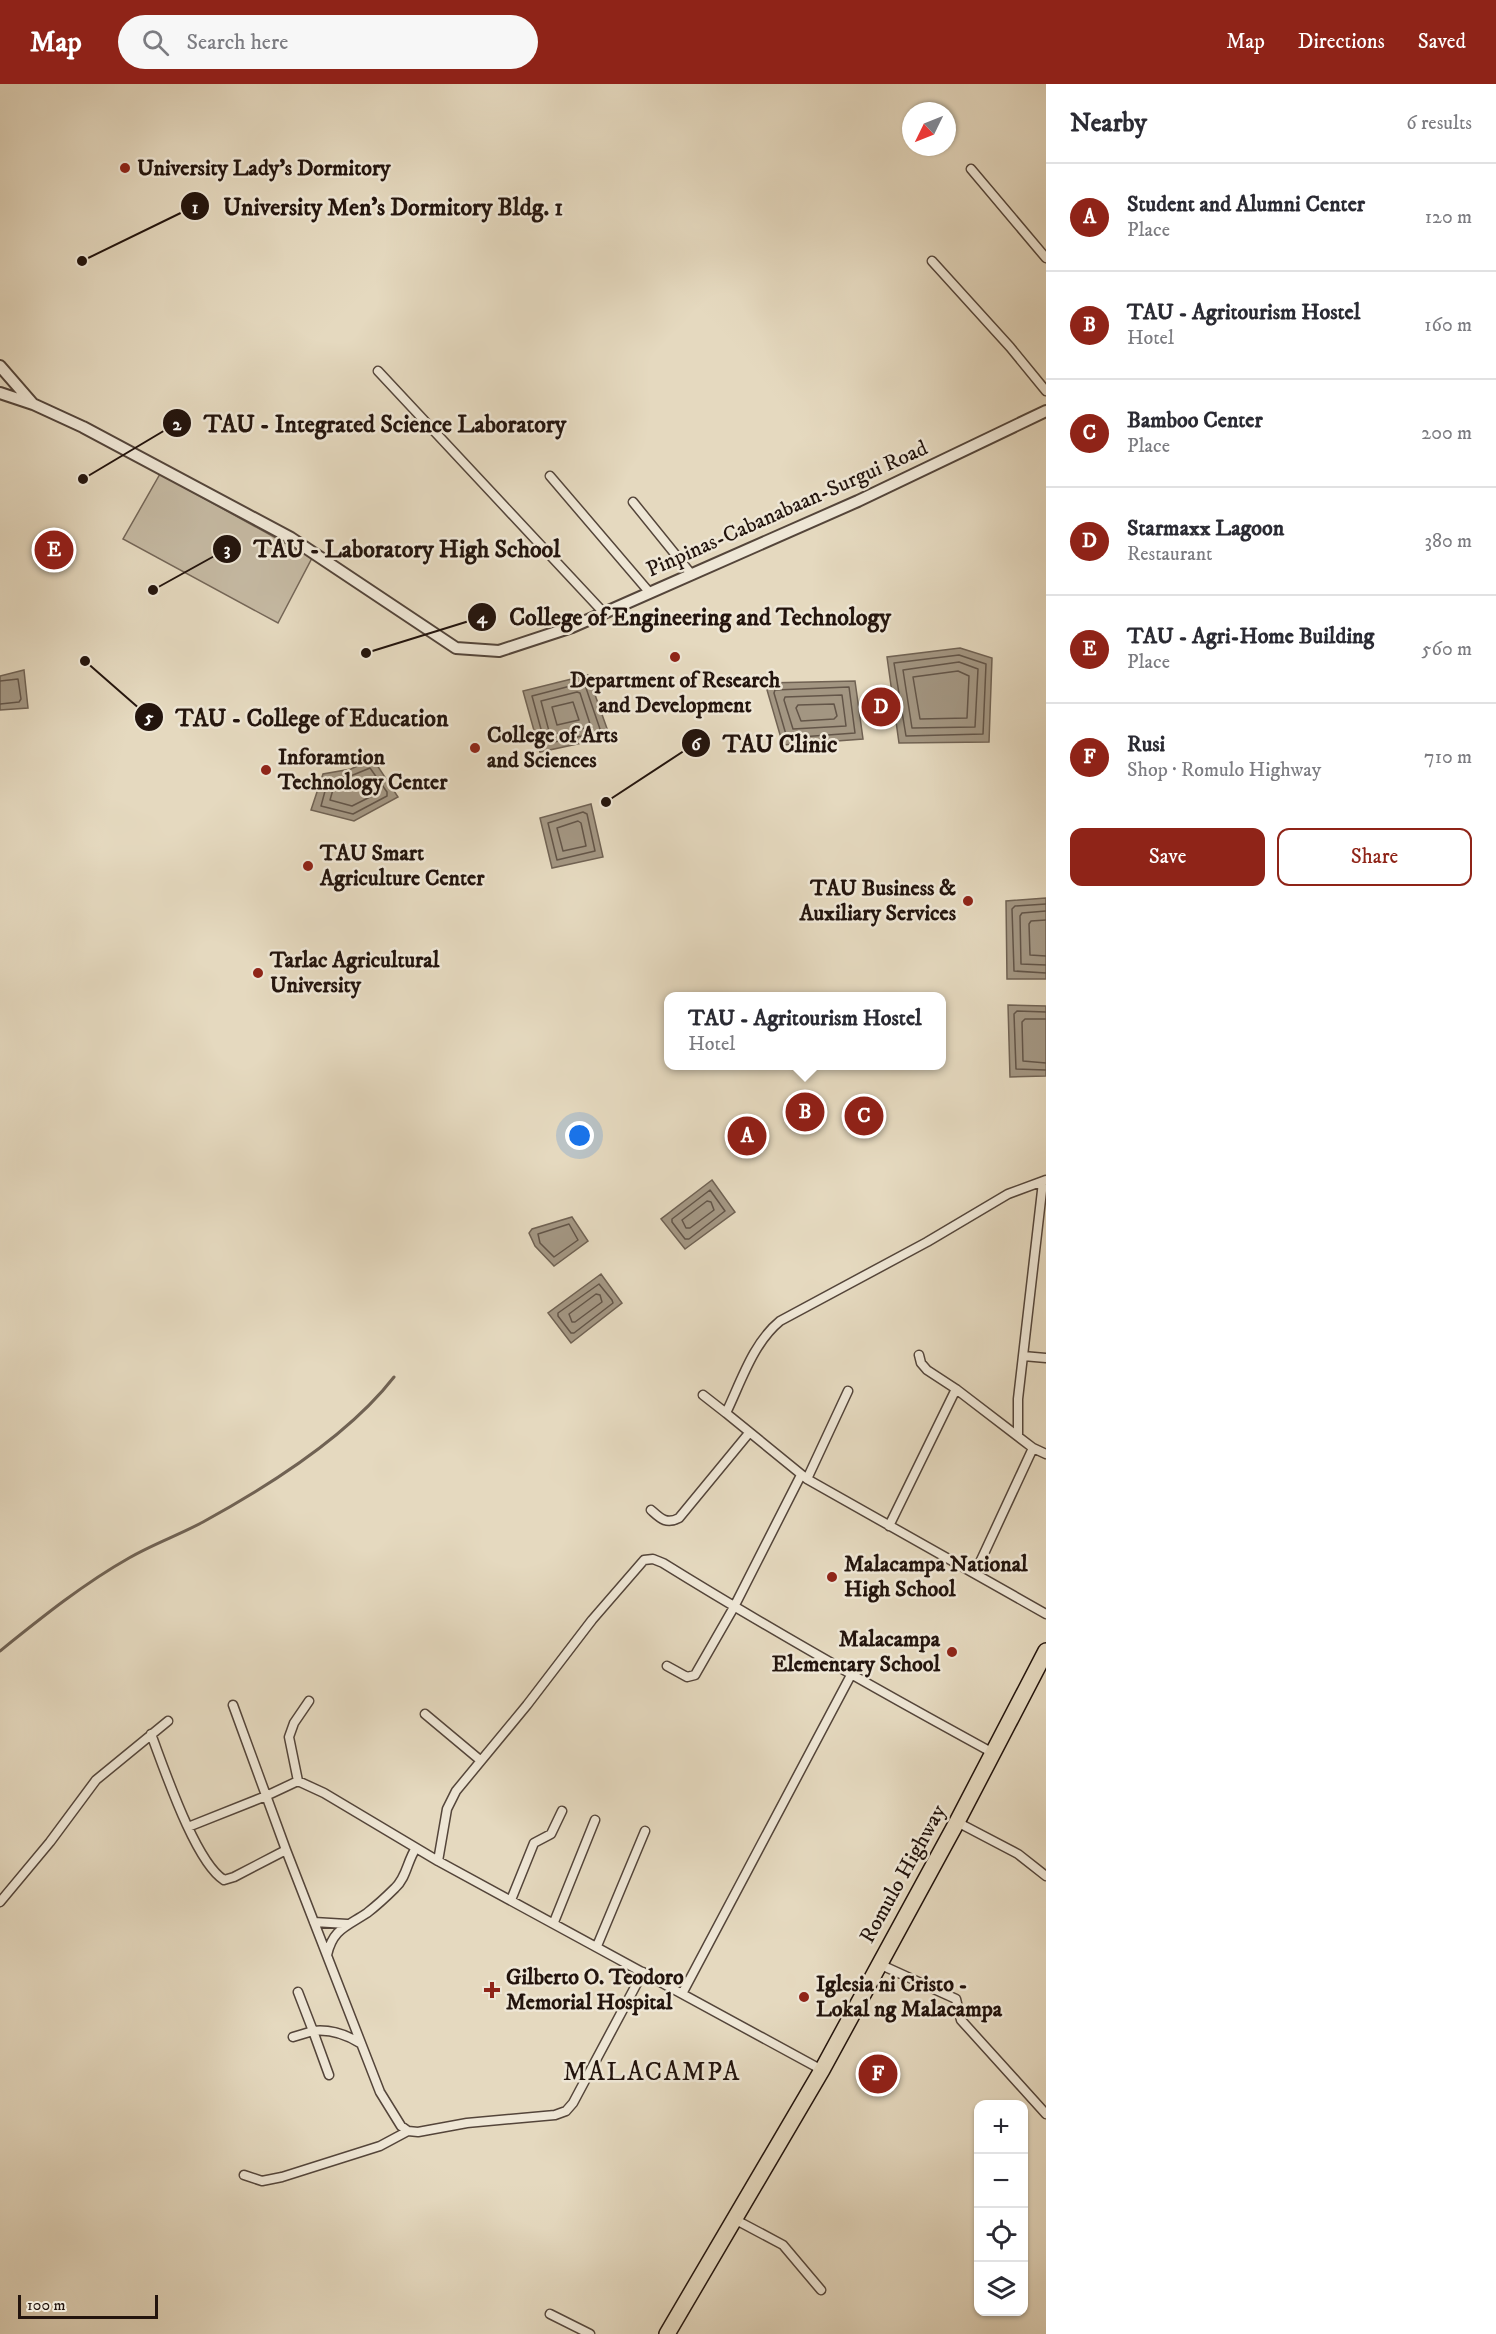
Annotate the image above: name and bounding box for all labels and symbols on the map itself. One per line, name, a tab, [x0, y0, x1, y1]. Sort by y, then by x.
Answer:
north arrow	[902, 102, 956, 156]
place label: University Lady's Dormitory	[137, 155, 391, 182]
marker: University Lady's Dormitory	[118, 161, 132, 175]
callout: University Men's Dormitory Bldg. 1	[180, 185, 575, 227]
text: University Men's Dormitory Bldg. 1	[223, 193, 563, 223]
text: 1	[192, 197, 199, 219]
callout: TAU - Integrated Science Laboratory	[162, 402, 578, 444]
text: TAU - Integrated Science Laboratory	[203, 410, 567, 440]
text: 2	[173, 414, 183, 436]
street label: Pinpinas-Cabanabaan-Surgui Road	[642, 435, 932, 583]
pin: E	[34, 528, 74, 572]
callout: TAU - Laboratory High School	[212, 528, 573, 570]
text: TAU - Laboratory High School	[253, 535, 561, 565]
text: 3	[224, 539, 231, 561]
callout: College of Engineering and Technology	[467, 596, 903, 638]
text: College of Engineering and Technology	[509, 603, 891, 633]
text: 4	[476, 607, 488, 629]
marker: Department of Research and Development	[668, 650, 682, 664]
place label: Department of Research and Development	[570, 667, 781, 719]
pin: D	[862, 684, 900, 730]
callout: TAU - College of Education	[134, 696, 461, 738]
text: TAU - College of Education	[174, 704, 449, 734]
text: 5	[144, 707, 154, 729]
place label: College of Arts and Sciences	[487, 722, 619, 774]
callout: TAU Clinic	[681, 722, 850, 764]
text: TAU Clinic	[722, 730, 838, 760]
text: 6	[691, 734, 702, 756]
marker: College of Arts and Sciences	[468, 741, 482, 755]
place label: Inforamtion Technology Center	[277, 744, 448, 796]
marker: Inforamtion Technology Center	[259, 763, 273, 777]
place label: TAU Smart Agriculture Center	[319, 840, 485, 892]
marker: TAU Smart Agriculture Center	[301, 859, 315, 873]
place label: TAU Business & Auxiliary Services	[798, 875, 957, 927]
marker: TAU Business & Auxiliary Services	[961, 894, 975, 908]
place label: Tarlac Agricultural University	[269, 947, 440, 999]
marker: Tarlac Agricultural University	[251, 966, 265, 980]
pin: B	[786, 1090, 824, 1134]
pin: C	[844, 1094, 884, 1138]
pin: A	[728, 1114, 766, 1158]
your location	[565, 1121, 594, 1150]
place label: Malacampa National High School	[844, 1551, 1028, 1603]
marker: Malacampa National High School	[825, 1570, 839, 1584]
place label: Malacampa Elementary School	[772, 1626, 941, 1678]
marker: Malacampa Elementary School	[945, 1645, 959, 1659]
street label: Romulo Highway	[854, 1800, 952, 1948]
place label: Gilberto O. Teodoro Memorial Hospital	[506, 1964, 684, 2016]
place label: Iglesia ni Cristo - Lokal ng Malacampa	[816, 1971, 1003, 2023]
marker: Gilberto O. Teodoro Memorial Hospital	[483, 1981, 501, 1999]
marker: Iglesia ni Cristo - Lokal ng Malacampa	[797, 1990, 811, 2004]
pin: F	[858, 2052, 898, 2096]
district label: MALACAMPA	[563, 2056, 741, 2089]
scale bar	[18, 2292, 158, 2320]

